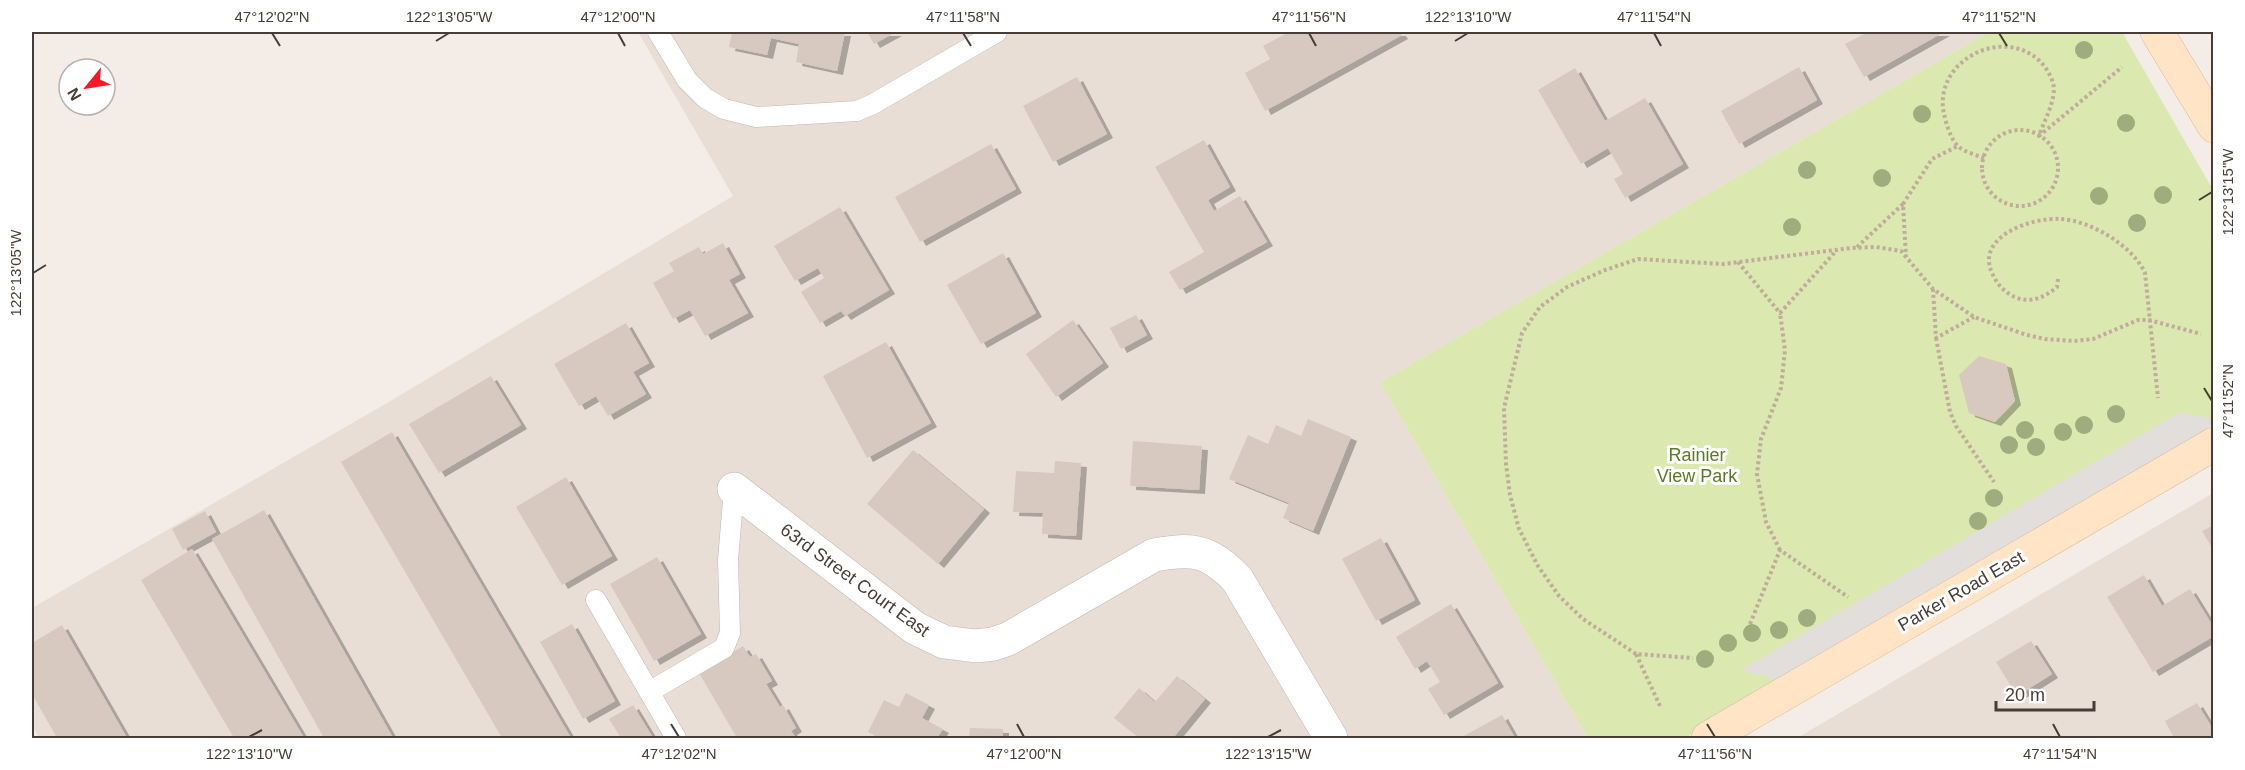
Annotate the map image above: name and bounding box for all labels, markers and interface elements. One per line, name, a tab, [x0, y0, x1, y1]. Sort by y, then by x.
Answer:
text: 47°12'02"N	[234, 8, 310, 25]
text: 122°13'05"W	[406, 8, 493, 25]
text: 47°12'00"N	[580, 8, 656, 25]
text: 47°11'58"N	[926, 8, 1000, 25]
text: 47°11'56"N	[1272, 8, 1346, 25]
text: 122°13'10"W	[1425, 8, 1512, 25]
text: 47°11'54"N	[1617, 8, 1691, 25]
text: 47°11'52"N	[1962, 8, 2036, 25]
north arrow	[57, 57, 117, 117]
text: N	[64, 85, 85, 104]
text: 122°13'15"W	[2219, 148, 2236, 235]
text: 122°13'05"W	[7, 229, 24, 316]
text: 47°11'52"N	[2219, 364, 2236, 438]
park label: Rainier View Park	[1657, 445, 1738, 486]
street label: 63rd Street Court East	[777, 519, 933, 641]
street label: Parker Road East	[1894, 547, 2028, 635]
scale bar	[1996, 674, 2094, 712]
text: 20 m	[2005, 685, 2045, 705]
text: 122°13'10"W	[206, 745, 293, 762]
text: 47°12'02"N	[641, 745, 717, 762]
text: 47°12'00"N	[986, 745, 1062, 762]
text: 122°13'15"W	[1225, 745, 1312, 762]
text: 47°11'56"N	[1678, 745, 1752, 762]
text: 47°11'54"N	[2023, 745, 2097, 762]

